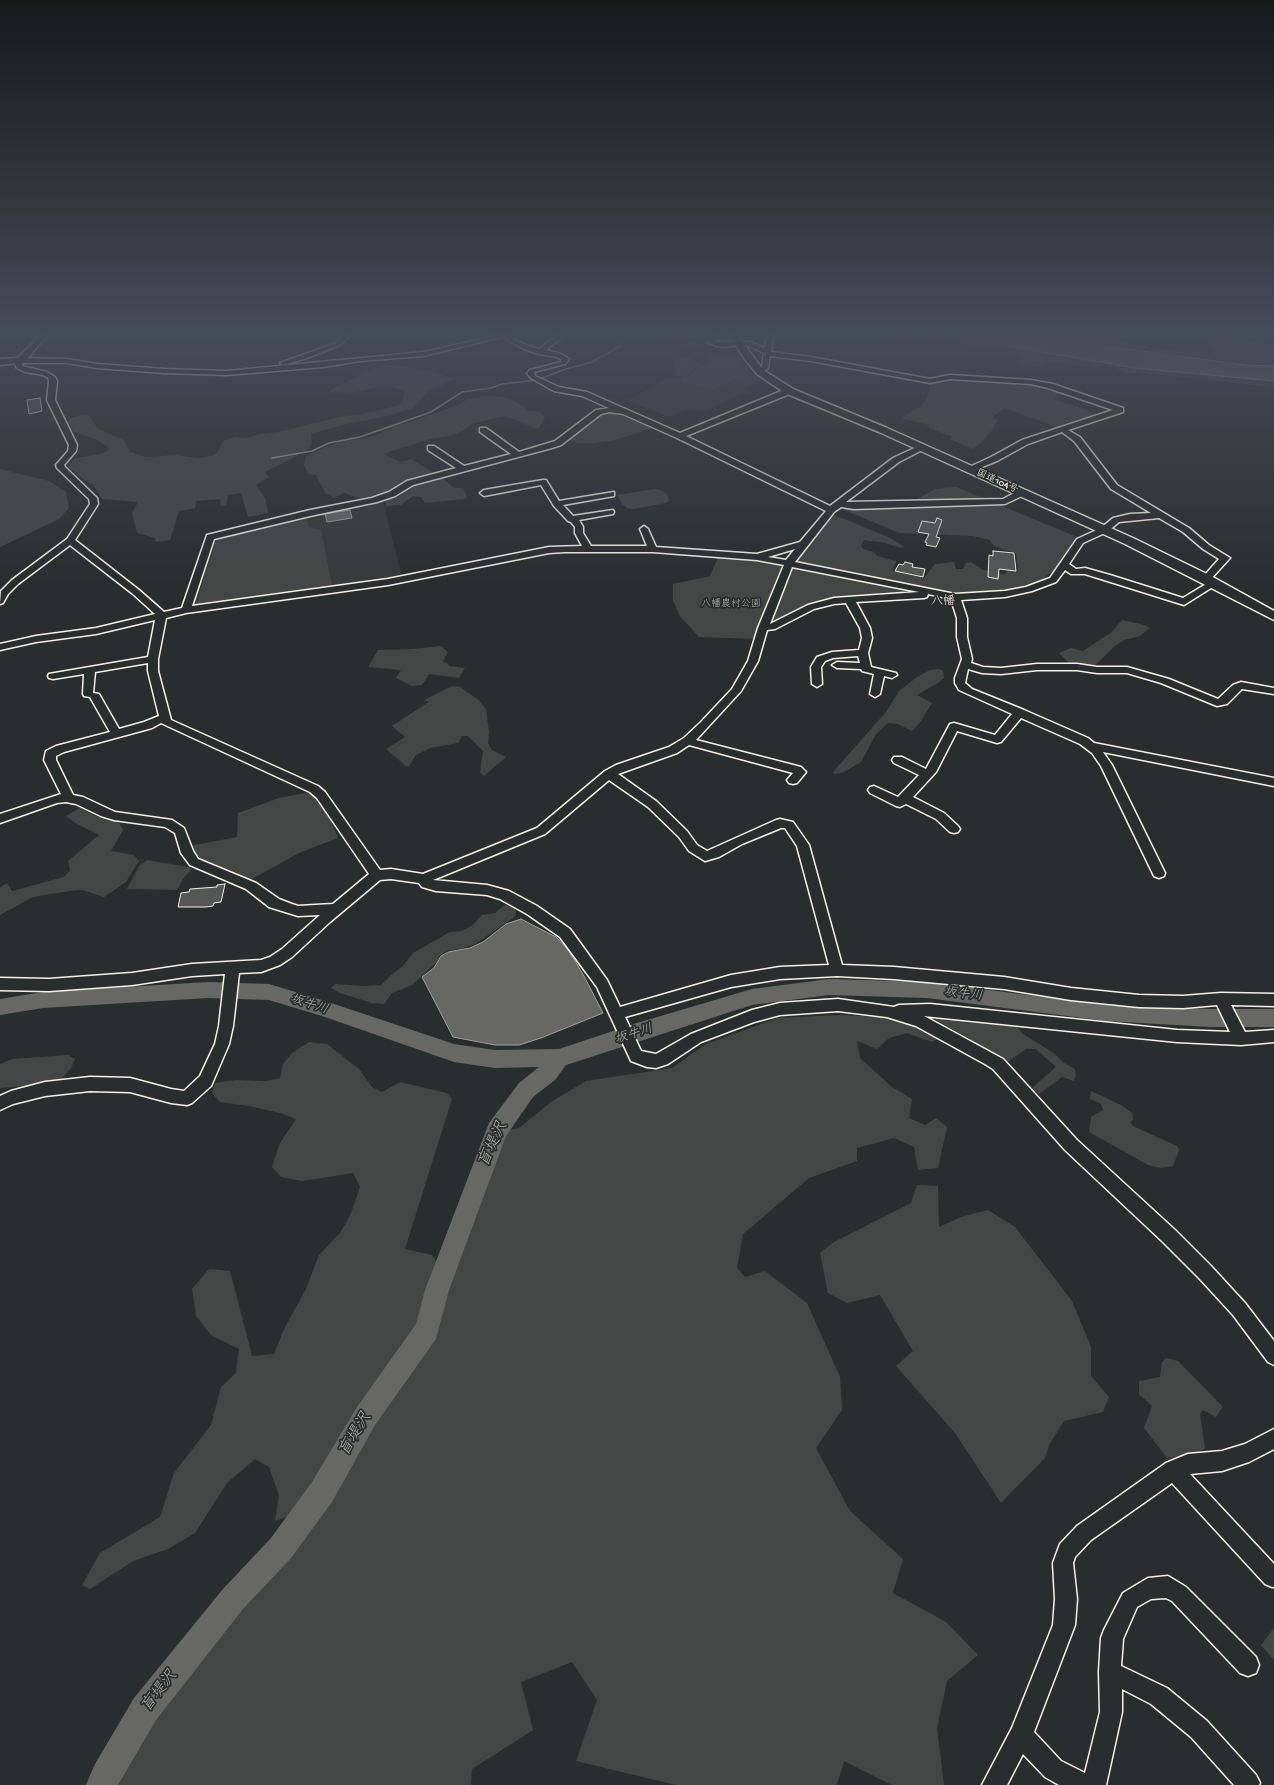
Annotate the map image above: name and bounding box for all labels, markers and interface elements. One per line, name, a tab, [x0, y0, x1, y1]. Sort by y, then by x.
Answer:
street label: 国道104号	[974, 467, 1020, 497]
district label: 八幡	[931, 595, 955, 609]
park label: 八幡農村公園	[701, 598, 761, 610]
water label: 坂牛川	[943, 985, 983, 1005]
water label: 坂牛川	[288, 992, 330, 1018]
water label: 坂牛川	[613, 1022, 655, 1048]
water label: 盲堤沢	[475, 1119, 513, 1171]
water label: 盲堤沢	[335, 1409, 377, 1461]
water label: 盲堤沢	[138, 1667, 182, 1717]

